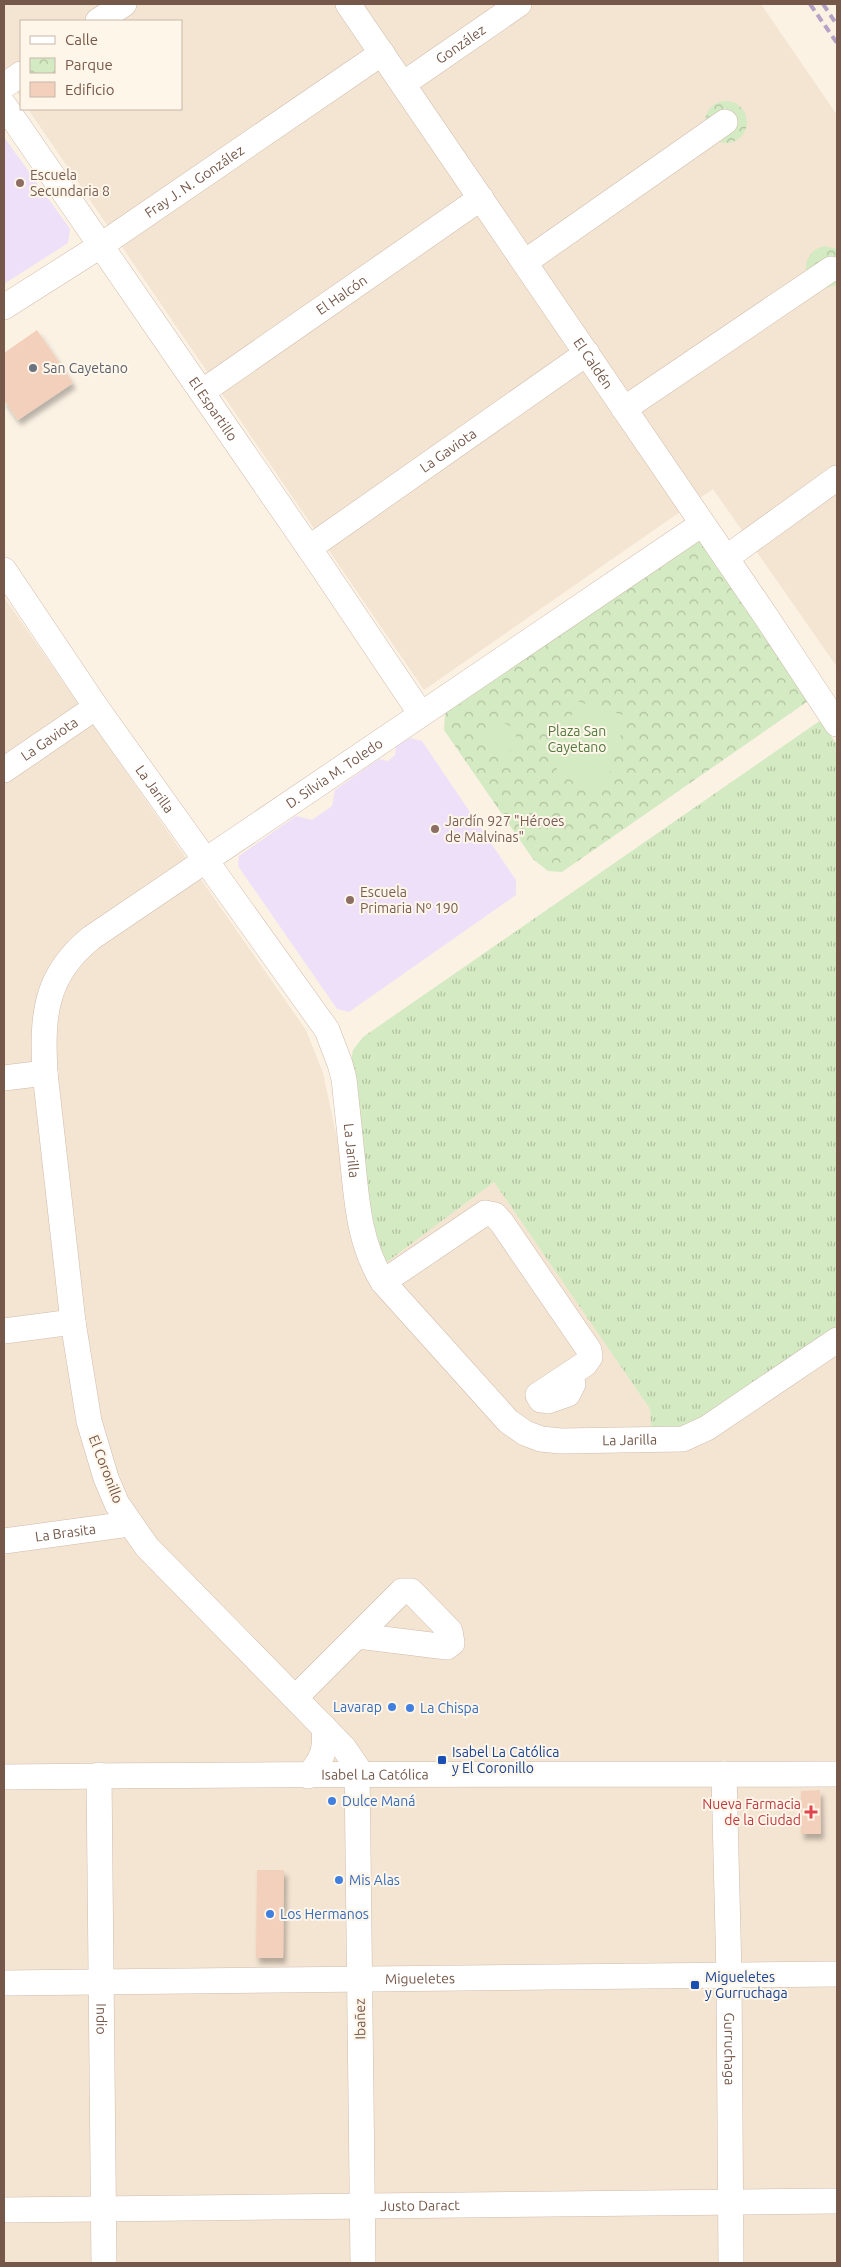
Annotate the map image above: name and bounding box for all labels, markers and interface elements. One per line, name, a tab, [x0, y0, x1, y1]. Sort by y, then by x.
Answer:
legend	[20, 20, 182, 110]
street label: González	[433, 21, 489, 67]
text: Calle	[65, 31, 98, 48]
text: Parque	[65, 56, 113, 73]
text: Edificio	[65, 81, 114, 98]
street label: Fray J. N. González	[142, 142, 247, 221]
place label: Escuela Secundaria 8	[30, 167, 110, 199]
marker: Escuela Secundaria 8	[14, 177, 26, 189]
street label: El Halcón	[313, 272, 370, 318]
street label: El Caldén	[570, 335, 616, 392]
place label: San Cayetano	[43, 360, 128, 376]
marker: San Cayetano	[27, 362, 39, 374]
street label: El Espartillo	[186, 374, 241, 444]
street label: La Gaviota	[417, 425, 479, 476]
street label: La Gaviota	[18, 714, 81, 764]
park label: Plaza San Cayetano	[547, 723, 607, 755]
street label: D. Silvia M. Toledo	[283, 735, 386, 812]
street label: La Jarilla	[132, 762, 177, 816]
place label: Jardín 927 "Héroes de Malvinas"	[445, 813, 564, 845]
marker: Jardín 927 "Héroes de Malvinas"	[429, 823, 441, 835]
place label: Escuela Primaria Nº 190	[360, 884, 459, 916]
marker: Escuela Primaria Nº 190	[344, 894, 356, 906]
street label: La Jarilla	[341, 1122, 362, 1179]
street label: La Jarilla	[602, 1431, 657, 1448]
street label: El Coronillo	[86, 1433, 126, 1505]
street label: La Brasita	[34, 1521, 97, 1545]
place label: Lavarap	[333, 1699, 382, 1715]
place label: La Chispa	[420, 1700, 479, 1716]
marker: Lavarap	[386, 1701, 398, 1713]
marker: La Chispa	[404, 1702, 416, 1714]
place label: Isabel La Católica y El Coronillo	[452, 1744, 559, 1776]
marker: Isabel La Católica y El Coronillo	[436, 1754, 448, 1766]
street label: Isabel La Católica	[321, 1766, 429, 1783]
place label: Dulce Maná	[342, 1793, 416, 1809]
marker: Dulce Maná	[326, 1795, 338, 1807]
place label: Nueva Farmacia de la Ciudad	[702, 1796, 801, 1828]
marker: Nueva Farmacia de la Ciudad	[805, 1806, 817, 1818]
place label: Mis Alas	[349, 1872, 400, 1888]
marker: Mis Alas	[333, 1874, 345, 1886]
place label: Los Hermanos	[280, 1906, 369, 1922]
marker: Los Hermanos	[264, 1908, 276, 1920]
place label: Migueletes y Gurruchaga	[705, 1969, 788, 2001]
street label: Migueletes	[385, 1970, 455, 1987]
marker: Migueletes y Gurruchaga	[689, 1979, 701, 1991]
street label: Ibañez	[352, 1998, 368, 2040]
street label: Indio	[93, 2003, 110, 2035]
street label: Gurruchaga	[721, 2012, 738, 2085]
street label: Justo Daract	[380, 2197, 460, 2214]

